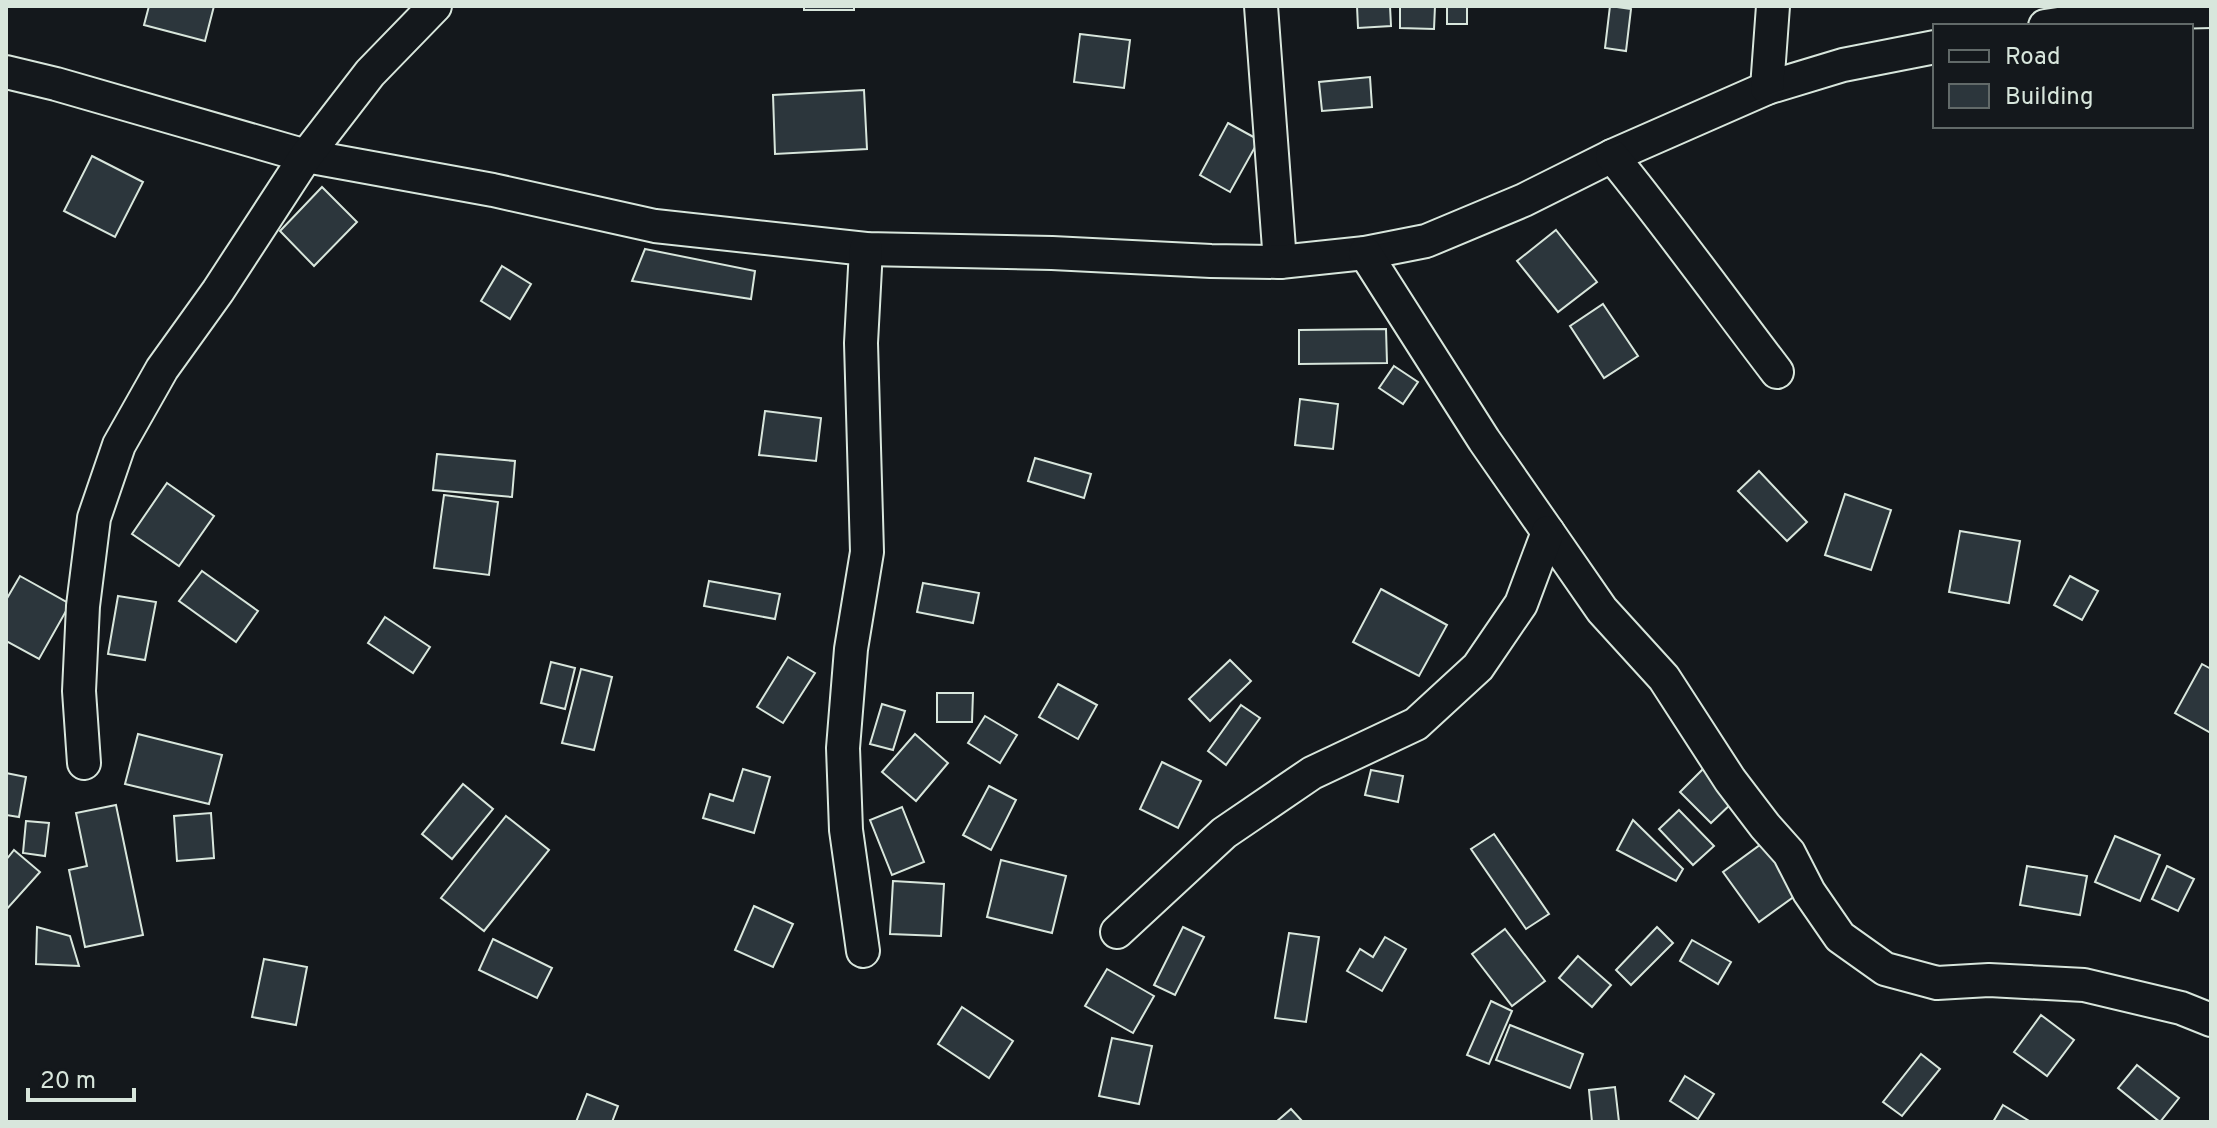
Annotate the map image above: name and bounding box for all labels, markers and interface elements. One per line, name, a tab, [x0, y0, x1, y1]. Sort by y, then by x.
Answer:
legend	[1933, 24, 2193, 128]
text: Road	[2005, 43, 2061, 73]
text: Building	[2005, 83, 2094, 113]
scale bar	[28, 1052, 134, 1102]
text: 20 m	[40, 1067, 96, 1097]

